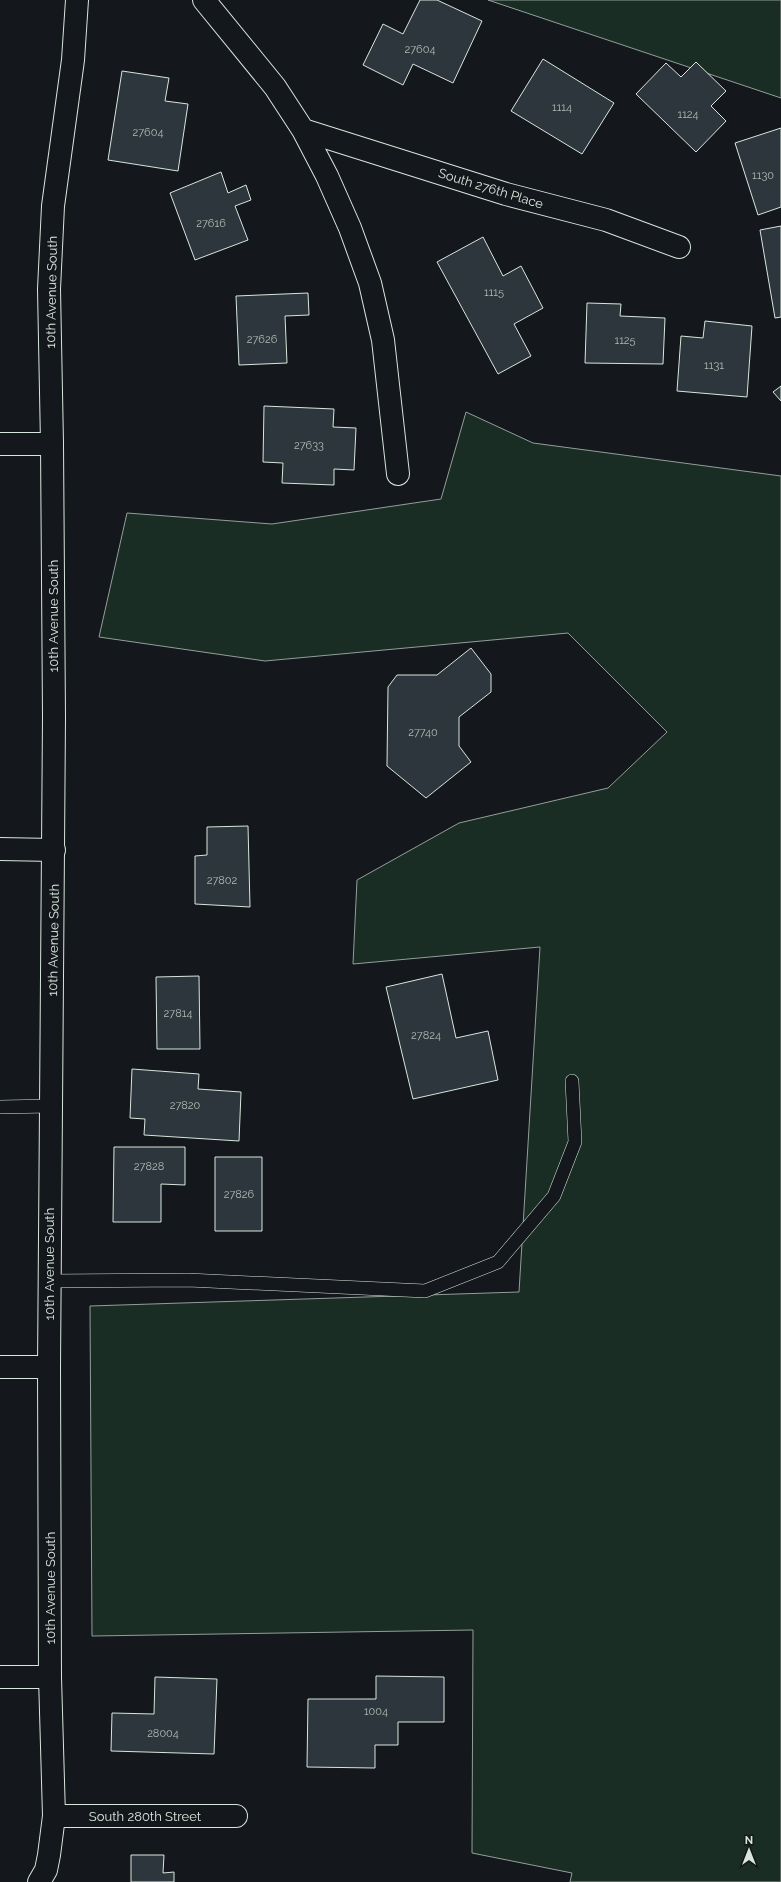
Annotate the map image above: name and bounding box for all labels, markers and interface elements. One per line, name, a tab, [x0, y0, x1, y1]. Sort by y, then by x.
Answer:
house number: 27604	[405, 43, 436, 56]
house number: 1114	[552, 101, 572, 114]
house number: 1124	[677, 108, 699, 121]
house number: 27604	[133, 126, 164, 139]
street label: South 276th Place	[437, 165, 545, 212]
house number: 1130	[752, 169, 774, 182]
house number: 27616	[196, 217, 226, 230]
street label: 10th Avenue South	[43, 236, 60, 348]
house number: 1115	[484, 286, 504, 299]
house number: 27626	[247, 333, 278, 346]
house number: 1125	[614, 334, 636, 347]
house number: 1131	[704, 359, 724, 372]
house number: 27633	[294, 439, 324, 452]
street label: 10th Avenue South	[46, 560, 61, 672]
house number: 27740	[408, 726, 438, 739]
house number: 27802	[207, 874, 238, 887]
street label: 10th Avenue South	[45, 884, 62, 996]
house number: 27814	[164, 1007, 192, 1020]
house number: 27824	[411, 1029, 441, 1042]
house number: 27820	[170, 1099, 201, 1112]
house number: 27828	[134, 1160, 164, 1173]
house number: 27826	[224, 1188, 255, 1201]
street label: 10th Avenue South	[42, 1208, 57, 1320]
street label: 10th Avenue South	[43, 1532, 58, 1644]
house number: 1004	[364, 1705, 388, 1718]
house number: 28004	[147, 1727, 179, 1740]
street label: South 280th Street	[89, 1809, 202, 1824]
north arrow	[729, 1830, 769, 1870]
text: N	[745, 1834, 753, 1847]

